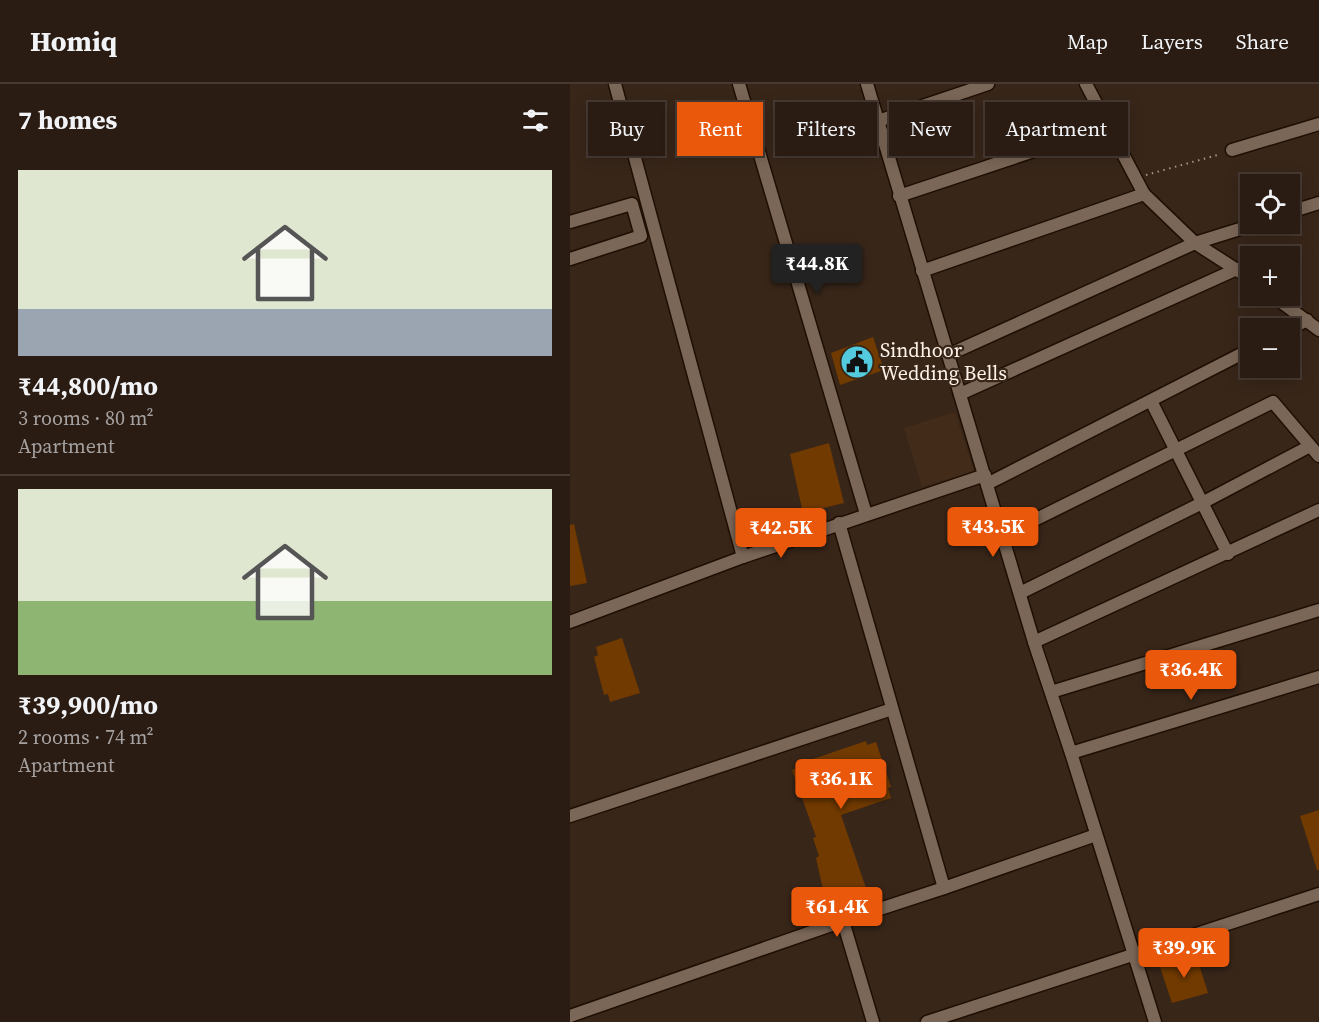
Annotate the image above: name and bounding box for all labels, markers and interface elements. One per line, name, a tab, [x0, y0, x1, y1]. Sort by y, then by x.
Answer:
text: Homiq	[30, 22, 117, 60]
text: Map	[1067, 27, 1108, 56]
text: Layers	[1141, 27, 1203, 56]
text: Share	[1236, 27, 1289, 56]
text: 7 homes	[18, 102, 117, 138]
chip: Buy	[588, 102, 665, 156]
chip: Rent	[677, 102, 763, 156]
chip: Filters	[775, 102, 877, 156]
chip: New	[889, 102, 973, 156]
chip: Apartment	[985, 102, 1128, 156]
icon: filters	[519, 104, 552, 137]
map controls	[1240, 174, 1300, 378]
button: locate	[1240, 174, 1300, 234]
icon: home	[231, 209, 339, 317]
pin: ₹44.8K	[768, 244, 866, 295]
button: +	[1240, 246, 1300, 306]
text: ₹44.8K	[785, 249, 849, 277]
button: −	[1240, 318, 1300, 378]
place label: Sindhoor Wedding Bells	[880, 336, 1007, 387]
public building icon: Sindhoor Wedding Bells	[839, 344, 875, 380]
text: ₹44,800/mo	[18, 368, 158, 404]
text: 3 rooms · 80 m²	[18, 404, 154, 432]
text: Apartment	[18, 432, 115, 460]
pin: ₹43.5K	[944, 507, 1042, 558]
pin: ₹42.5K	[732, 508, 830, 559]
text: ₹43.5K	[961, 512, 1025, 540]
text: ₹42.5K	[749, 513, 813, 541]
icon: home	[231, 528, 339, 636]
pin: ₹36.4K	[1142, 650, 1240, 701]
text: ₹36.4K	[1159, 655, 1223, 683]
text: ₹39,900/mo	[18, 687, 158, 723]
text: 2 rooms · 74 m²	[18, 723, 154, 751]
text: Apartment	[18, 751, 115, 779]
pin: ₹36.1K	[792, 759, 890, 810]
text: ₹36.1K	[809, 764, 873, 792]
pin: ₹61.4K	[788, 887, 886, 938]
text: ₹61.4K	[805, 892, 869, 920]
pin: ₹39.9K	[1135, 928, 1233, 979]
text: ₹39.9K	[1152, 933, 1216, 961]

